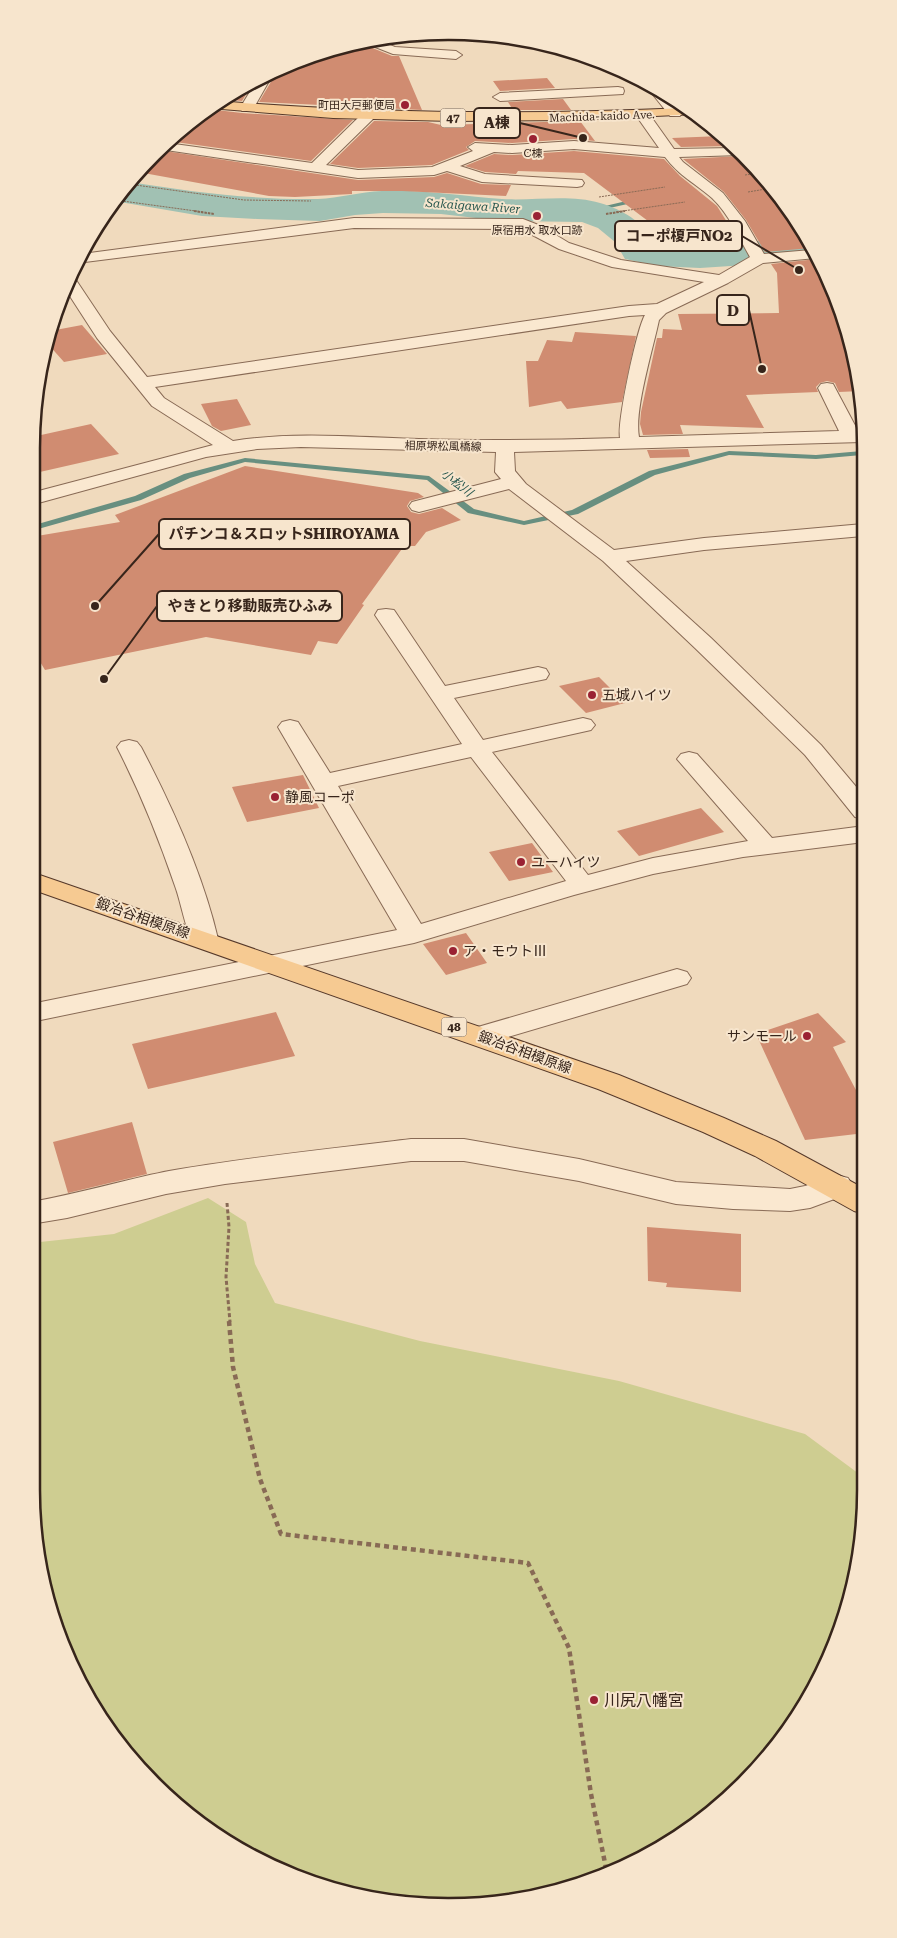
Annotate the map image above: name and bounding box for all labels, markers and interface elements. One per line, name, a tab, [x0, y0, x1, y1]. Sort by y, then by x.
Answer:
place label: 町田大戸郵便局	[318, 99, 395, 112]
marker: 町田大戸郵便局	[399, 99, 411, 111]
callout: A棟	[474, 108, 520, 138]
street label: Machida-kaido Ave.	[549, 108, 655, 125]
road number: 47	[440, 109, 466, 128]
text: A棟	[484, 114, 510, 132]
marker: C棟	[527, 133, 539, 145]
place label: C棟	[524, 147, 542, 160]
water label: Sakaigawa River	[424, 196, 521, 216]
marker: 原宿用水 取水口跡	[531, 210, 543, 222]
callout: コーポ榎戸NO2	[615, 221, 742, 251]
place label: 原宿用水 取水口跡	[492, 224, 582, 237]
text: コーポ榎戸NO2	[626, 227, 733, 245]
callout: D	[717, 295, 749, 325]
text: D	[727, 302, 739, 320]
street label: 相原堺松風橋線	[404, 439, 482, 454]
water label: 小松川	[439, 466, 477, 501]
callout: パチンコ＆スロットSHIROYAMA	[159, 519, 410, 549]
text: パチンコ＆スロットSHIROYAMA	[169, 525, 400, 543]
callout: やきとり移動販売ひふみ	[157, 591, 342, 621]
text: やきとり移動販売ひふみ	[167, 597, 333, 615]
place label: 五城ハイツ	[602, 687, 672, 703]
marker: 五城ハイツ	[586, 689, 598, 701]
place label: 静風コーポ	[285, 789, 355, 805]
marker: 静風コーポ	[269, 791, 281, 803]
place label: ユーハイツ	[531, 854, 600, 870]
marker: ユーハイツ	[515, 856, 527, 868]
street label: 鍛冶谷相模原線	[94, 894, 192, 942]
place label: ア・モウトⅢ	[463, 943, 547, 959]
marker: ア・モウトⅢ	[447, 945, 459, 957]
road number: 48	[442, 1018, 466, 1036]
street label: 鍛冶谷相模原線	[476, 1028, 574, 1076]
place label: サンモール	[727, 1028, 797, 1044]
marker: サンモール	[801, 1030, 813, 1042]
place label: 川尻八幡宮	[604, 1691, 684, 1710]
marker: 川尻八幡宮	[588, 1694, 600, 1706]

